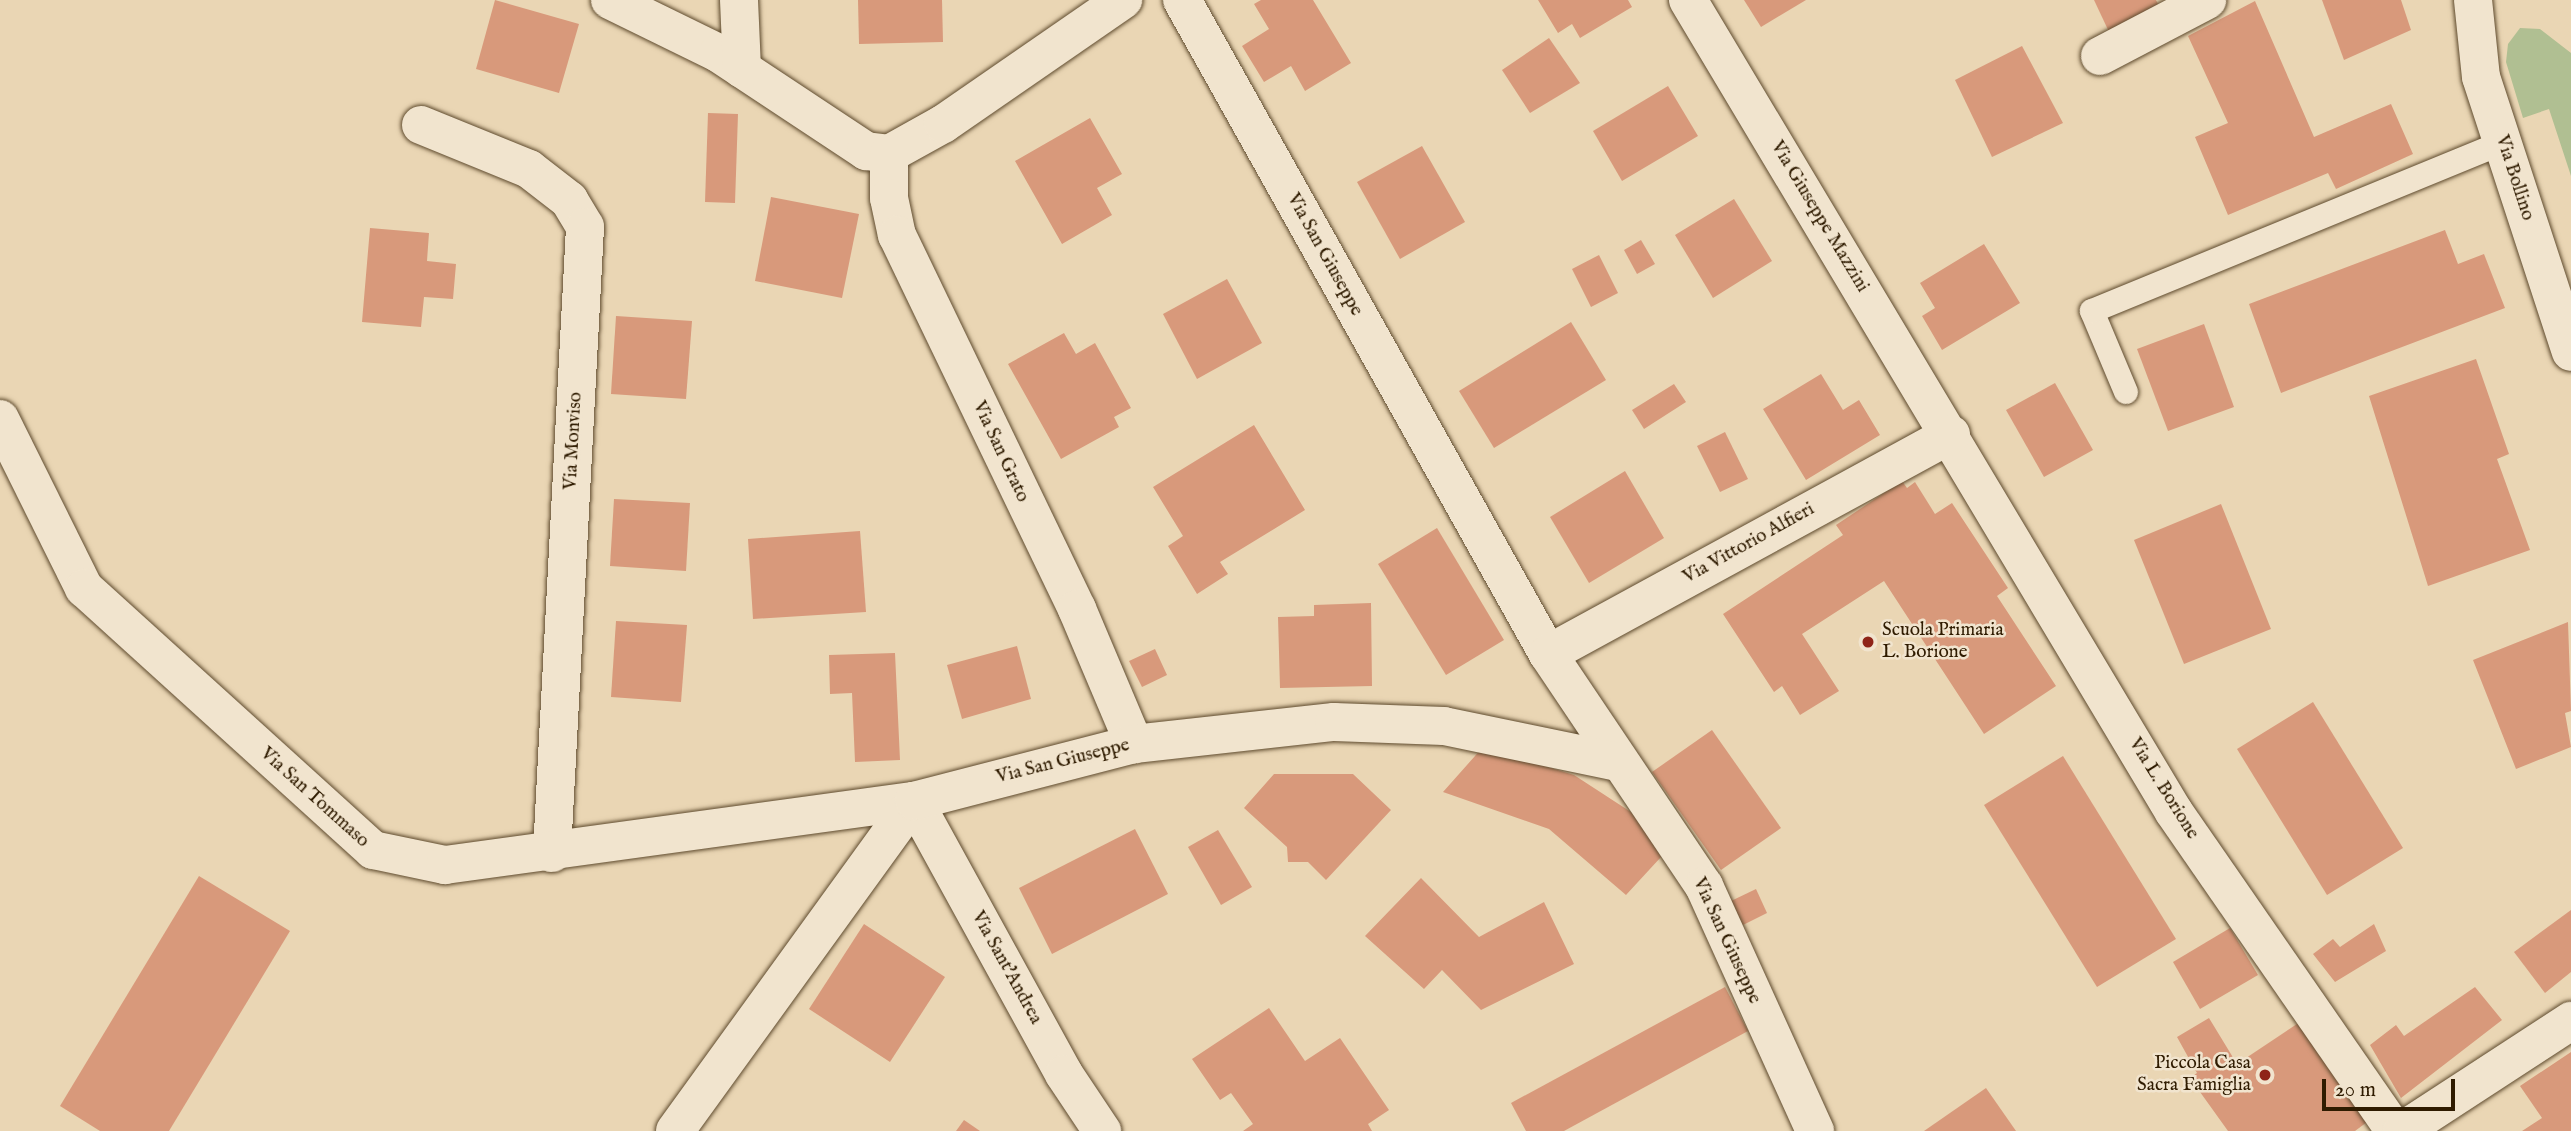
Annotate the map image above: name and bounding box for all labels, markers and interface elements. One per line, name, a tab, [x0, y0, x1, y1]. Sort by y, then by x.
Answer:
street label: Via Bollino	[2489, 132, 2539, 224]
street label: Via Giuseppe Mazzini	[1765, 137, 1873, 297]
street label: Via San Giuseppe	[1281, 190, 1367, 320]
street label: Via Monviso	[560, 391, 588, 491]
street label: Via San Grato	[967, 398, 1033, 506]
street label: Via Vittorio Alfieri	[1679, 498, 1819, 590]
place label: Scuola Primaria L. Borione	[1882, 620, 2004, 664]
marker: Scuola Primaria L. Borione	[1860, 634, 1876, 650]
street label: Via San Giuseppe	[994, 734, 1132, 790]
street label: Via L. Borione	[2123, 734, 2203, 844]
street label: Via San Tommaso	[255, 743, 373, 853]
street label: Via San Giuseppe	[1687, 874, 1765, 1008]
street label: Via Sant'Andrea	[966, 907, 1046, 1029]
place label: Piccola Casa Sacra Famiglia	[2137, 1053, 2251, 1097]
scale bar	[2326, 1064, 2459, 1108]
marker: Piccola Casa Sacra Famiglia	[2257, 1067, 2273, 1083]
text: 20 m	[2335, 1077, 2376, 1104]

